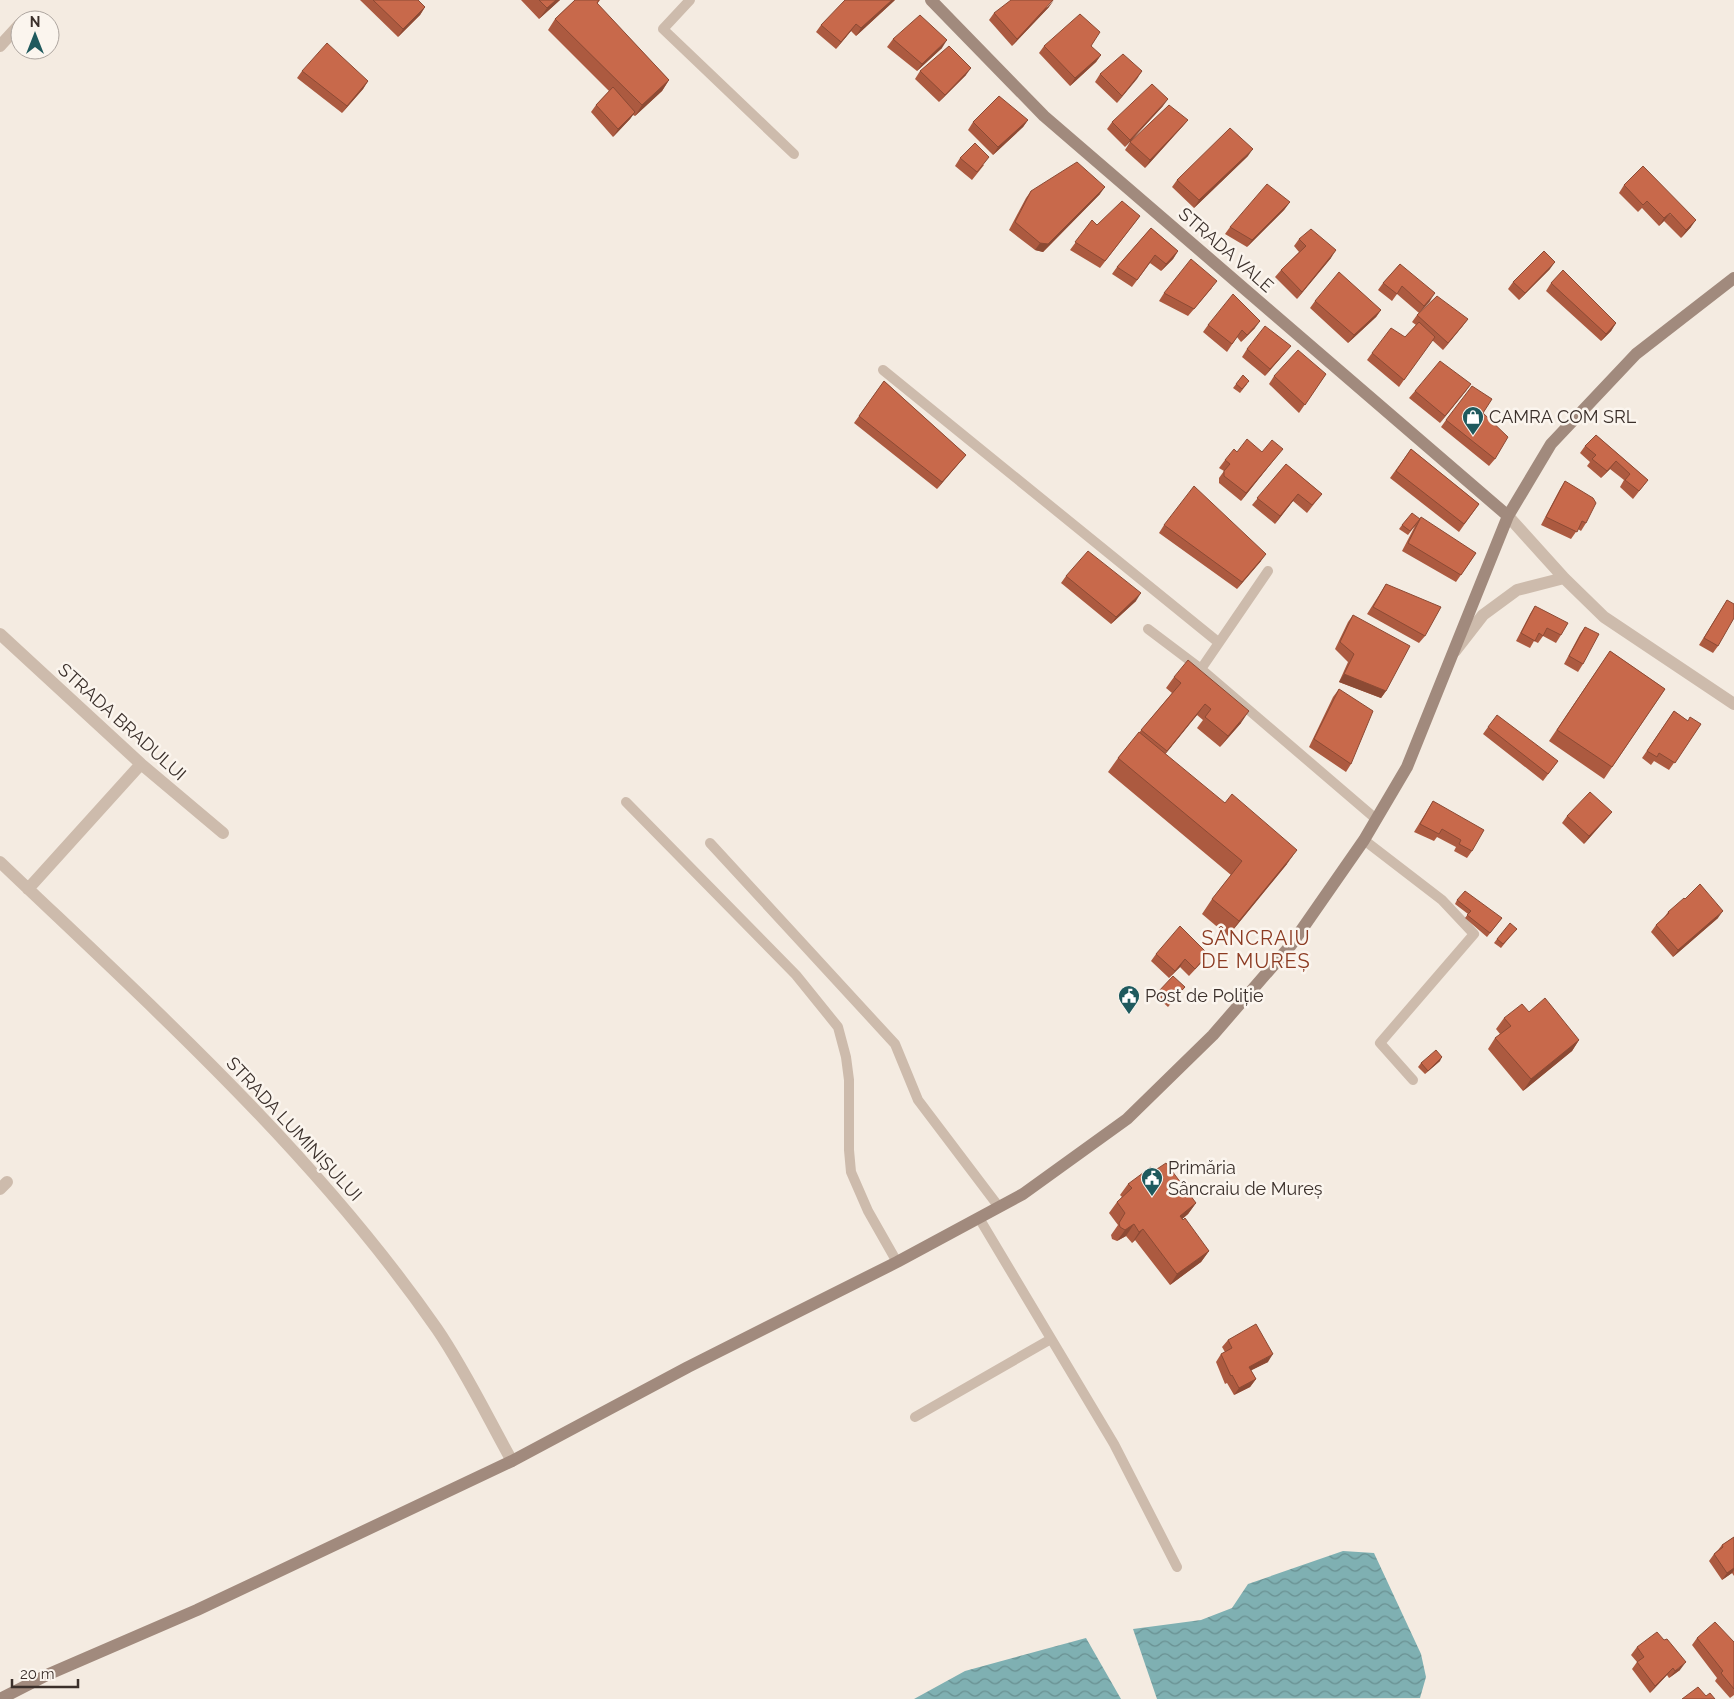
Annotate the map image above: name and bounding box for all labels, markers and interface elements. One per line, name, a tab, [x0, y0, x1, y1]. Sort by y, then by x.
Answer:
north arrow	[10, 10, 60, 60]
text: N	[30, 14, 40, 30]
street label: STRADA VALE	[1175, 203, 1278, 296]
shop icon: CAMRA COM SRL	[1461, 405, 1485, 436]
place label: CAMRA COM SRL	[1489, 406, 1637, 427]
street label: STRADA BRADULUI	[54, 659, 191, 785]
district label: SÂNCRAIU DE MUREȘ	[1201, 926, 1311, 973]
public building icon: Post de Poliție	[1117, 984, 1141, 1015]
place label: Post de Poliție	[1145, 985, 1264, 1006]
street label: STRADA LUMINIȘULUI	[222, 1052, 367, 1205]
place label: Primăria Sâncraiu de Mureș	[1168, 1157, 1323, 1199]
public building icon: Primăria Sâncraiu de Mureș	[1140, 1166, 1164, 1197]
scale bar	[12, 1656, 79, 1688]
text: 20 m	[20, 1665, 55, 1683]

